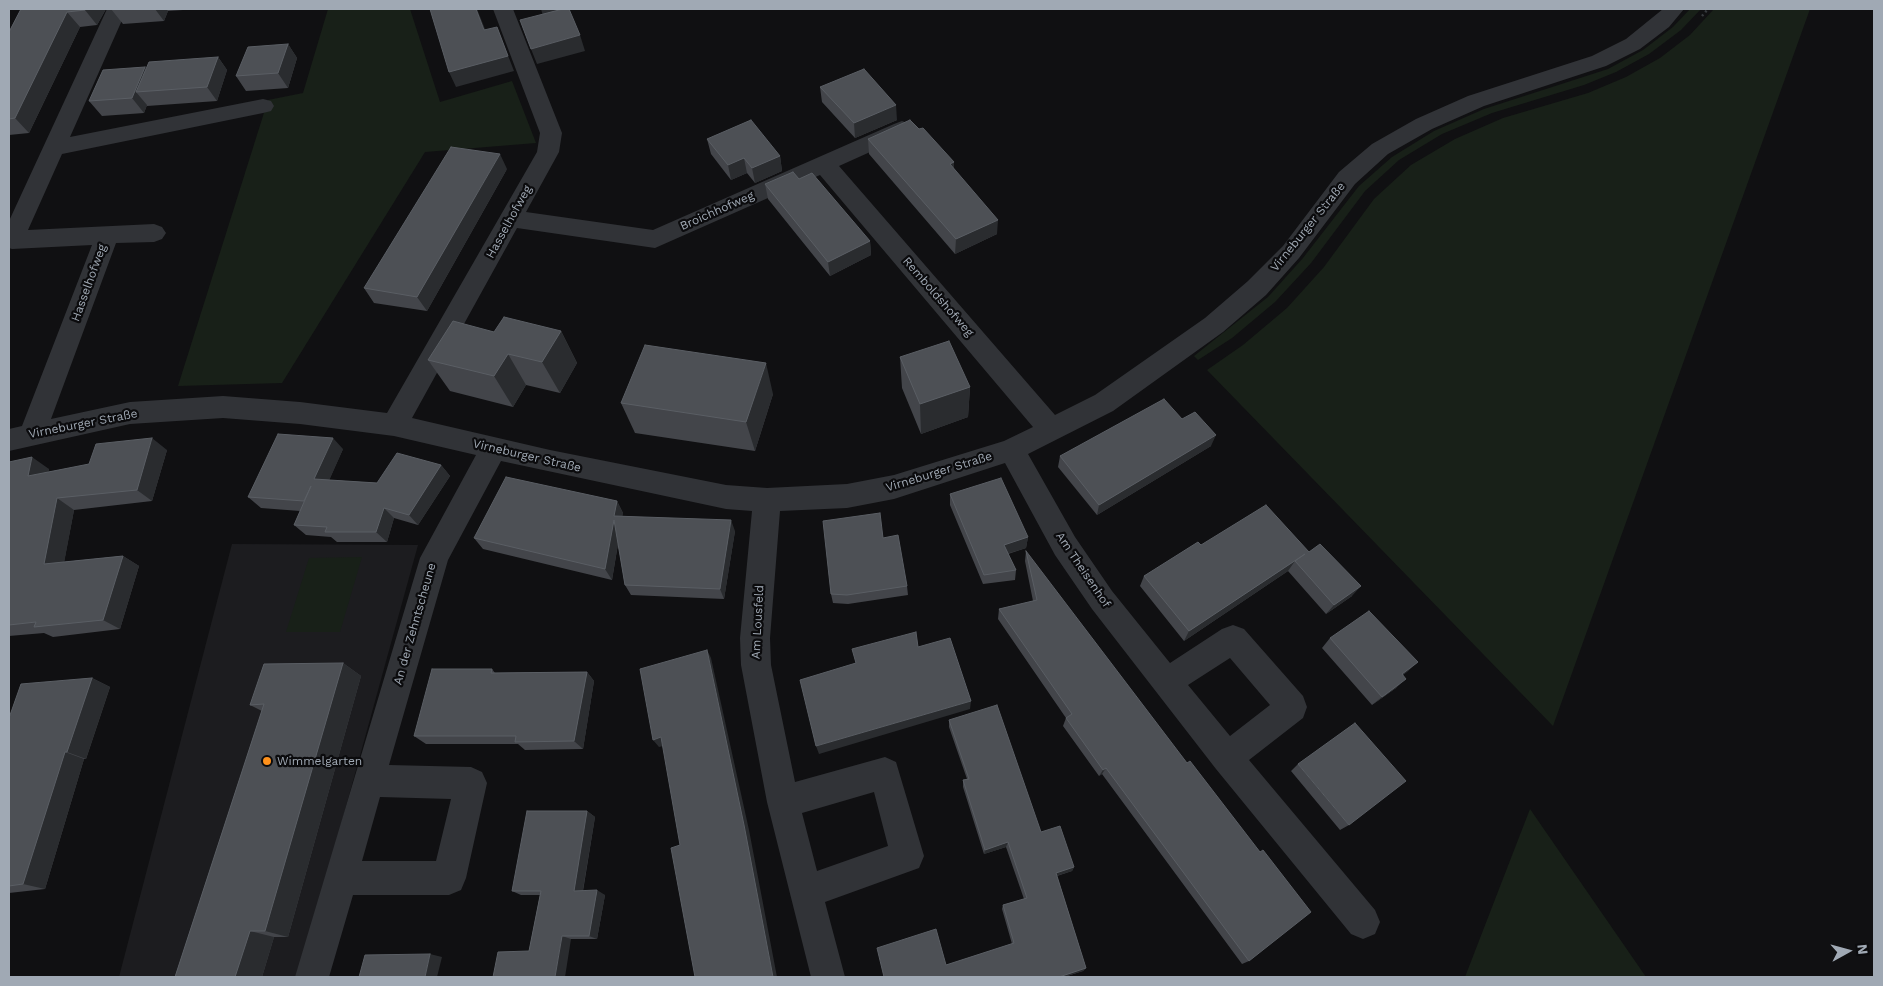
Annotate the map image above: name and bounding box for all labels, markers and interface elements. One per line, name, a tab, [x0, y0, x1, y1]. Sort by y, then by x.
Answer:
street label: Virneburger Straße	[1268, 179, 1348, 275]
street label: Hasselhofweg	[483, 183, 535, 261]
street label: Broichhofweg	[678, 188, 756, 234]
street label: Hasselhofweg	[68, 242, 110, 324]
street label: Remboldshofweg	[900, 254, 976, 340]
street label: Virneburger Straße	[27, 406, 139, 442]
street label: Virneburger Straße	[471, 437, 583, 475]
street label: Virneburger Straße	[884, 449, 994, 495]
street label: Am Theisenhof	[1052, 530, 1114, 610]
street label: An der Zehntscheune	[391, 561, 439, 687]
street label: Am Lousfeld	[749, 585, 767, 659]
place label: Wimmelgarten	[277, 754, 362, 768]
marker: Wimmelgarten	[261, 755, 273, 767]
north arrow	[1823, 926, 1873, 976]
text: N	[1854, 943, 1871, 955]

